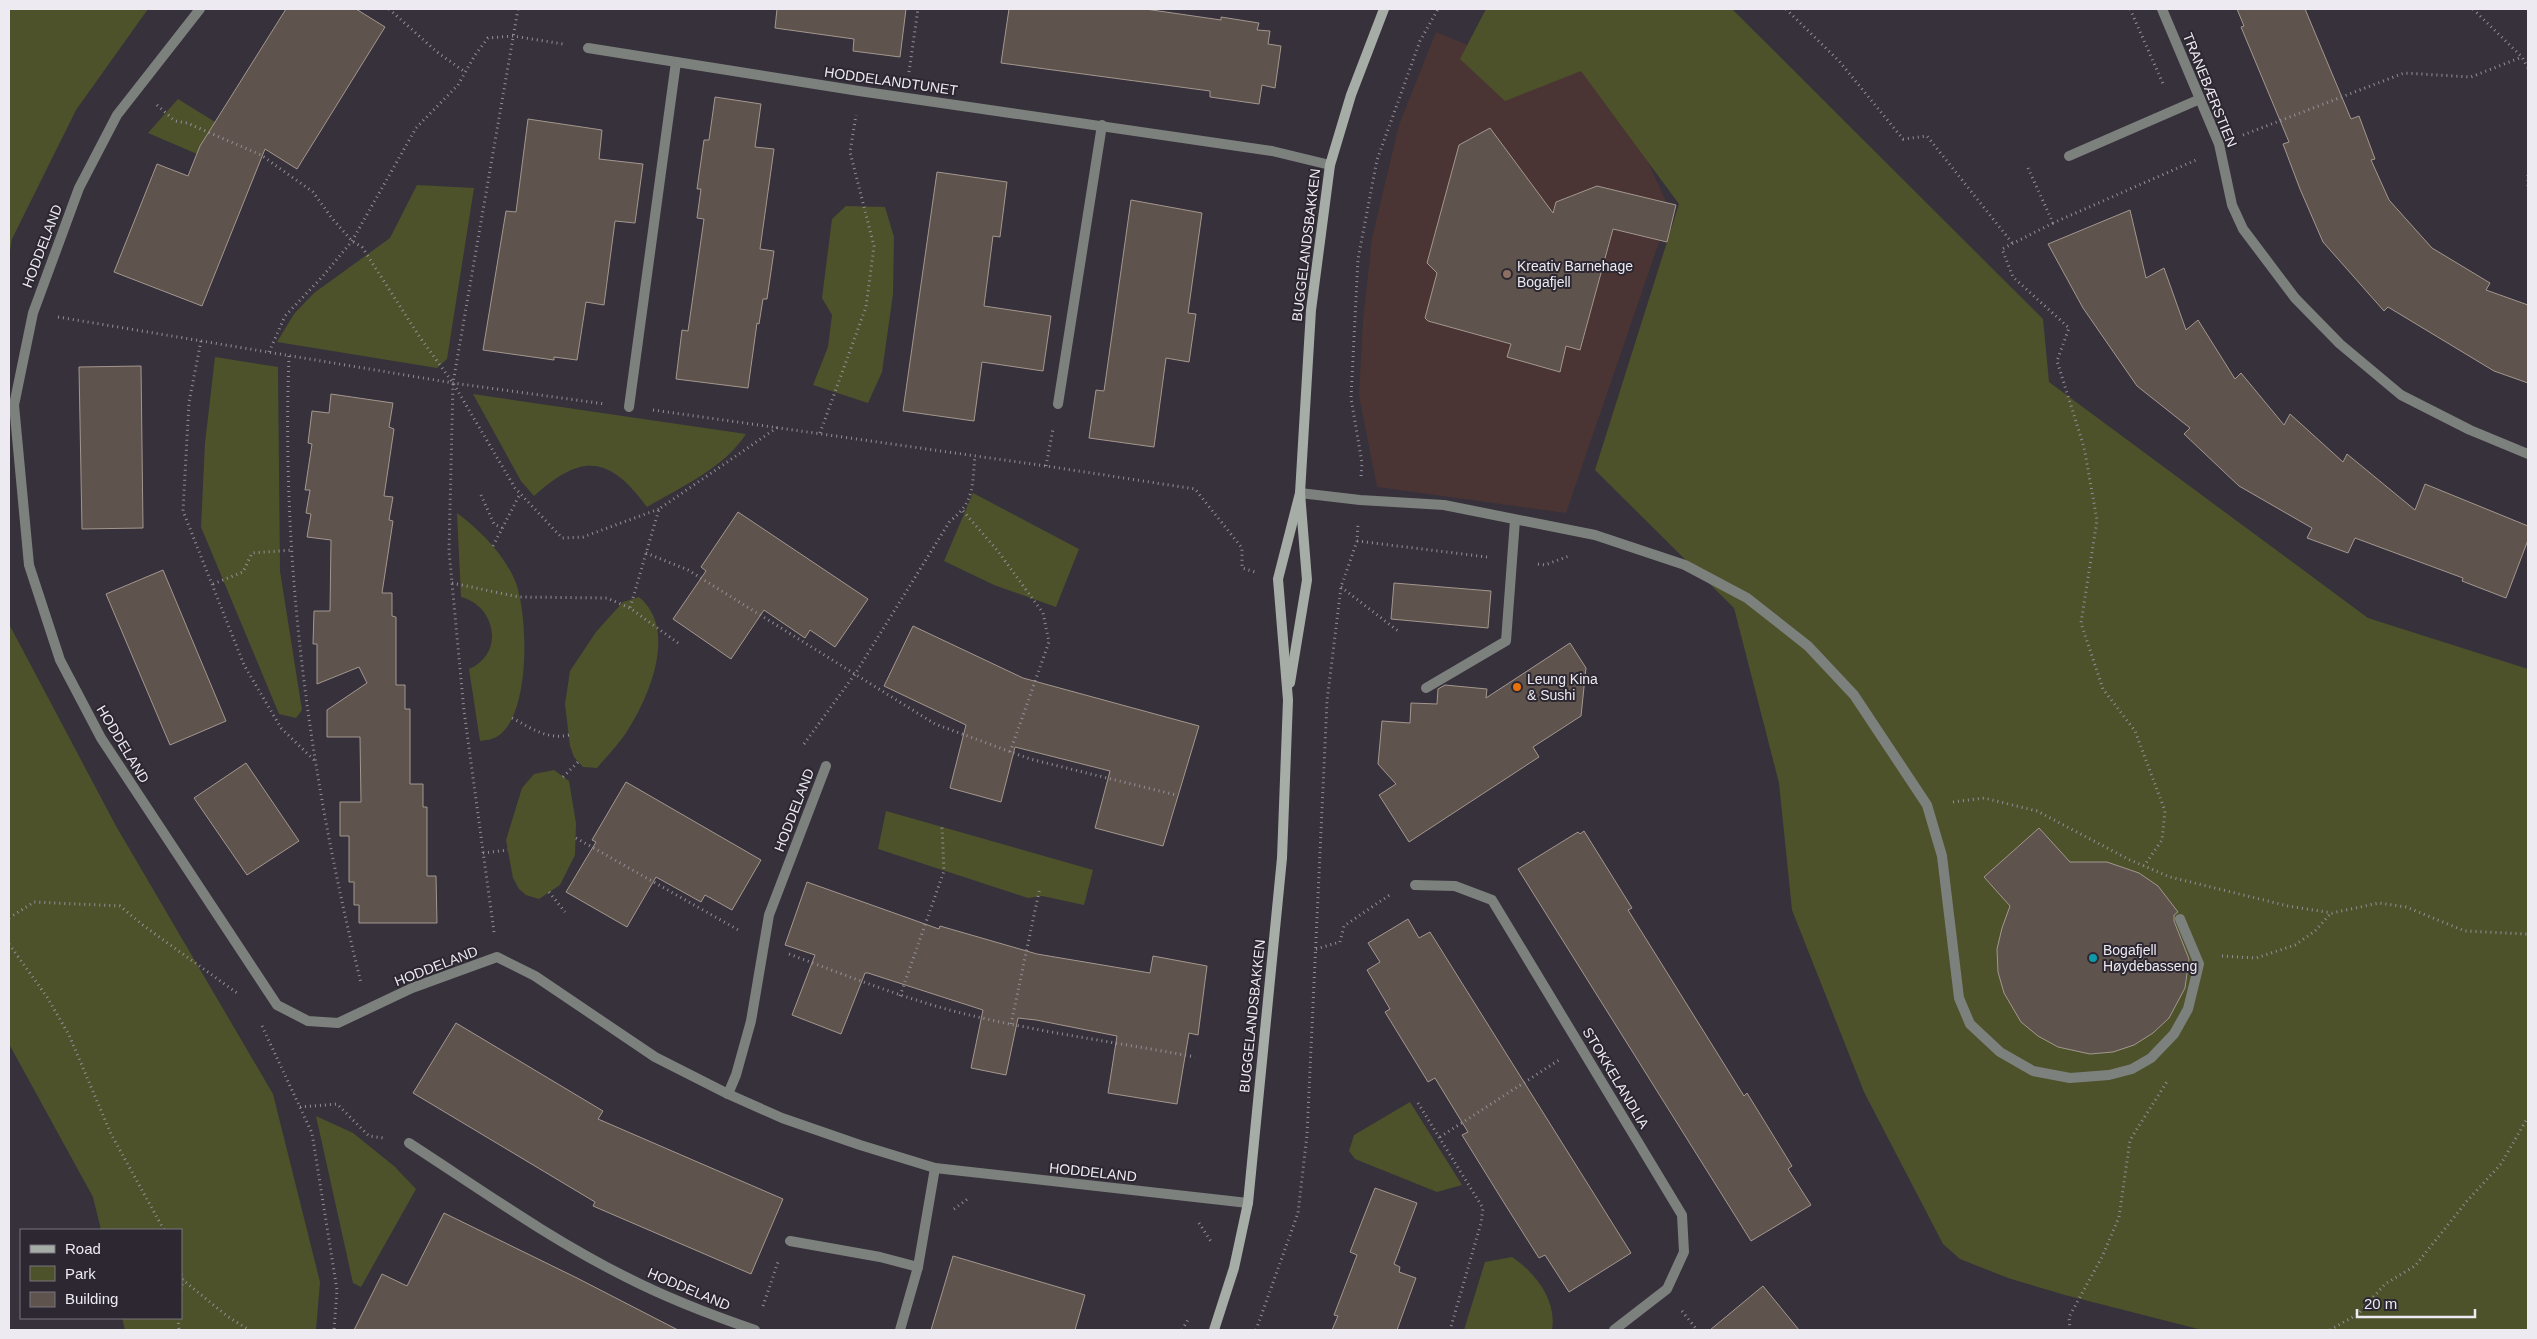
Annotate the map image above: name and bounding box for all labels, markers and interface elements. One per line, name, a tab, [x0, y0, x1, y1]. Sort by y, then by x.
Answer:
street label: TRANEBÆRSTIEN	[2180, 30, 2240, 150]
street label: HODDELANDTUNET	[823, 64, 959, 98]
street label: BUGGELANDSBAKKEN	[1289, 168, 1323, 322]
street label: HODDELAND	[19, 202, 65, 290]
place label: Kreativ Barnehage Bogafjell	[1517, 258, 1633, 290]
marker: Kreativ Barnehage Bogafjell	[1501, 268, 1513, 280]
place label: Leung Kina & Sushi	[1527, 671, 1598, 703]
marker: Leung Kina & Sushi	[1511, 681, 1523, 693]
street label: HODDELAND	[94, 702, 152, 786]
street label: HODDELAND	[771, 766, 817, 854]
street label: BUGGELANDSBAKKEN	[1236, 939, 1268, 1093]
place label: Bogafjell Høydebasseng	[2103, 942, 2197, 974]
street label: HODDELAND	[392, 943, 480, 989]
marker: Bogafjell Høydebasseng	[2087, 952, 2099, 964]
street label: STOKKELANDLIA	[1580, 1025, 1653, 1132]
street label: HODDELAND	[1048, 1159, 1138, 1185]
legend	[20, 1229, 182, 1319]
text: Road	[65, 1240, 101, 1257]
street label: HODDELAND	[645, 1264, 733, 1314]
text: Park	[65, 1265, 96, 1282]
scale bar	[2357, 1286, 2474, 1318]
text: Building	[65, 1290, 118, 1307]
text: 20 m	[2364, 1295, 2397, 1312]

